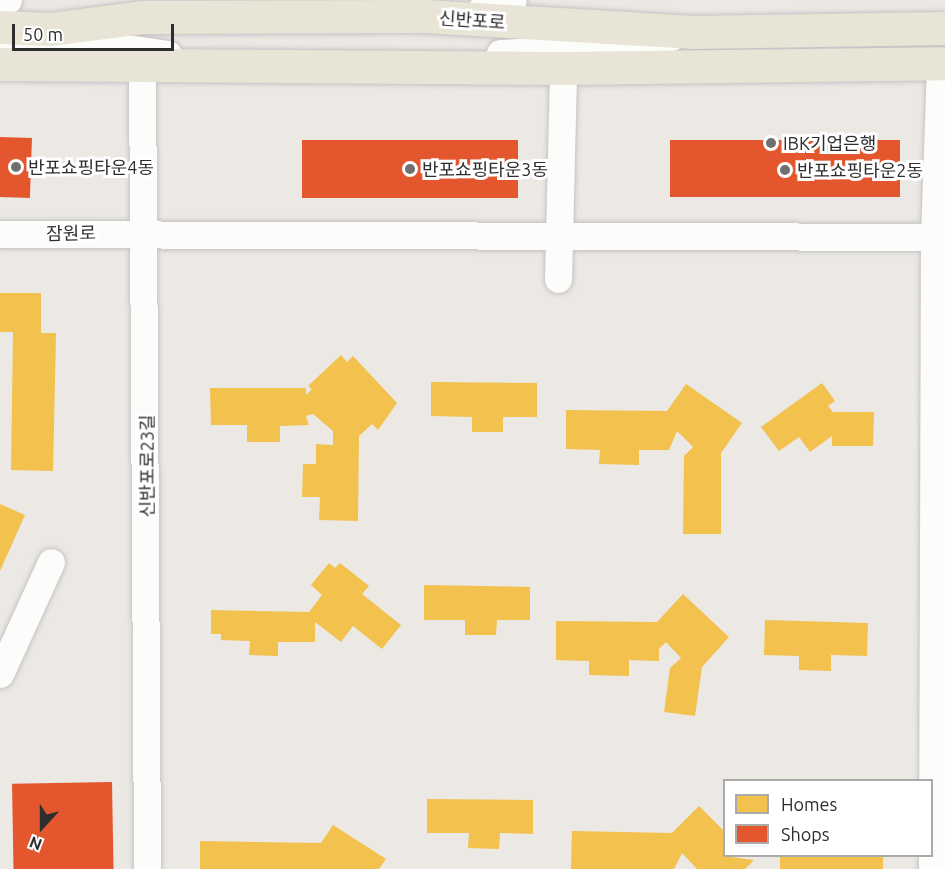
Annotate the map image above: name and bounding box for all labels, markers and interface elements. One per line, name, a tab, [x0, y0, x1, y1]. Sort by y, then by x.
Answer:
street label: 신반포로	[438, 7, 506, 33]
scale bar	[15, 12, 177, 50]
text: 50 m	[23, 24, 63, 44]
place label: IBK기업은행	[783, 132, 876, 154]
marker: IBK기업은행	[764, 136, 778, 150]
place label: 반포쇼핑타운4동	[28, 156, 154, 178]
place label: 반포쇼핑타운3동	[422, 158, 548, 180]
place label: 반포쇼핑타운2동	[797, 159, 923, 181]
marker: 반포쇼핑타운4동	[9, 160, 23, 174]
marker: 반포쇼핑타운3동	[403, 162, 417, 176]
marker: 반포쇼핑타운2동	[778, 163, 792, 177]
street label: 잠원로	[46, 222, 96, 244]
street label: 신반포로23길	[136, 414, 158, 518]
legend	[723, 779, 933, 857]
text: Homes	[781, 794, 837, 814]
north arrow	[12, 797, 72, 857]
text: Shops	[781, 824, 830, 844]
text: N	[27, 833, 44, 854]

